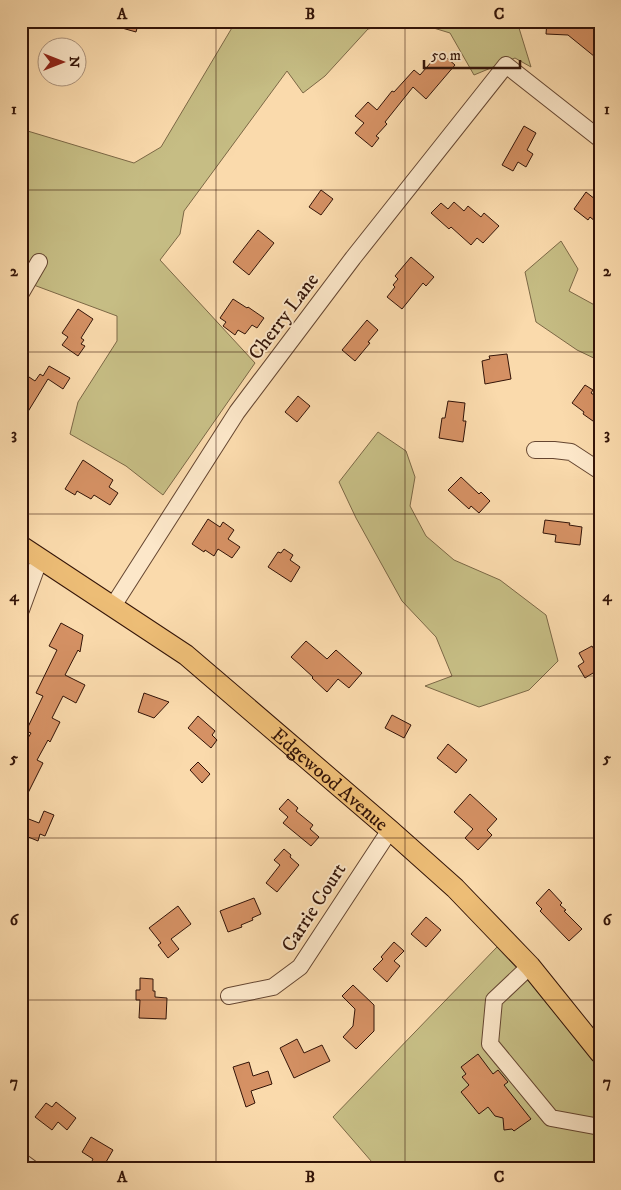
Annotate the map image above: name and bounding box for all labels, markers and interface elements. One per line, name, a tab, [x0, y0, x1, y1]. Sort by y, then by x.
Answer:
text: A	[116, 4, 128, 24]
text: B	[305, 4, 315, 24]
text: C	[494, 4, 504, 24]
north arrow	[38, 38, 88, 88]
scale bar	[424, 38, 520, 70]
text: 50 m	[431, 46, 461, 65]
text: N	[65, 56, 83, 68]
text: 1	[11, 99, 17, 119]
text: 1	[604, 99, 610, 119]
text: 2	[10, 261, 19, 281]
text: 2	[603, 261, 612, 281]
street label: Cherry Lane	[243, 269, 325, 365]
text: 3	[11, 424, 17, 444]
text: 3	[604, 424, 610, 444]
text: 4	[8, 586, 19, 606]
text: 4	[601, 586, 612, 606]
street label: Edgewood Avenue	[266, 723, 393, 837]
text: 5	[9, 748, 18, 768]
text: 5	[602, 748, 611, 768]
street label: Carrie Court	[276, 859, 352, 957]
text: 6	[10, 910, 20, 930]
text: 6	[603, 910, 613, 930]
text: 7	[10, 1072, 18, 1092]
text: 7	[603, 1072, 611, 1092]
text: A	[116, 1167, 128, 1187]
text: B	[305, 1167, 315, 1187]
text: C	[494, 1167, 504, 1187]

